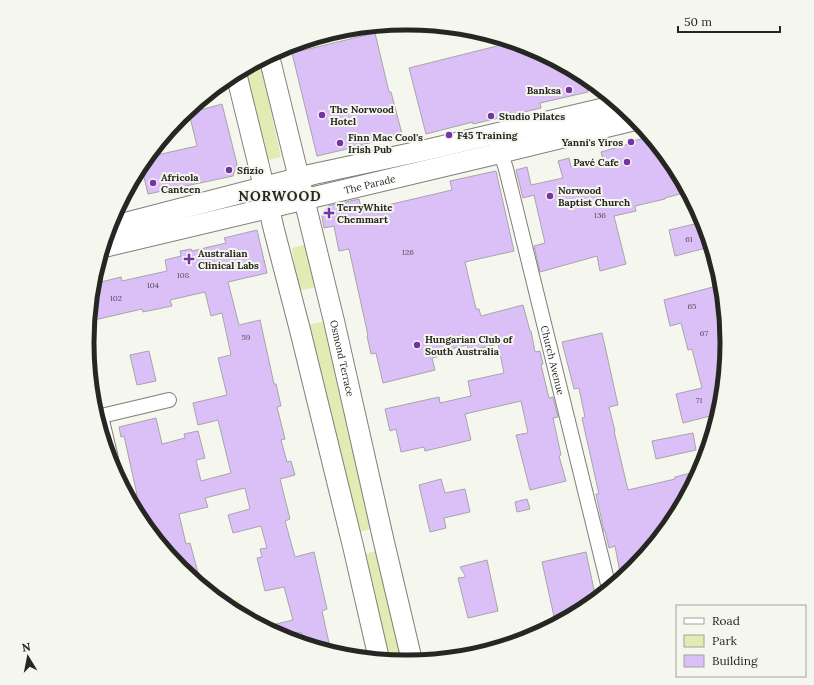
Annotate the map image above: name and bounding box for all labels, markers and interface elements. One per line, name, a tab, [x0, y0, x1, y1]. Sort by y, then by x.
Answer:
scale bar	[678, 8, 780, 34]
text: 50 m	[684, 14, 712, 29]
place label: Banksa	[527, 84, 562, 97]
marker: Banksa	[564, 85, 574, 95]
place label: The Norwood Hotel	[330, 103, 394, 128]
marker: The Norwood Hotel	[317, 110, 327, 120]
place label: Studio Pilates	[499, 110, 565, 123]
marker: Studio Pilates	[486, 111, 496, 121]
place label: F45 Training	[457, 129, 518, 142]
marker: F45 Training	[444, 130, 454, 140]
place label: Finn Mac Cool's Irish Pub	[348, 131, 423, 156]
place label: Yanni's Yiros	[562, 136, 623, 149]
marker: Yanni's Yiros	[626, 137, 636, 147]
marker: Finn Mac Cool's Irish Pub	[335, 138, 345, 148]
place label: Pavé Cafe	[573, 156, 620, 169]
marker: Pavé Cafe	[622, 157, 632, 167]
place label: Sfizio	[237, 164, 264, 177]
marker: Sfizio	[224, 165, 234, 175]
place label: Africola Canteen	[161, 171, 201, 196]
street label: The Parade	[343, 172, 397, 197]
marker: Africola Canteen	[148, 178, 158, 188]
place label: Norwood Baptist Church	[558, 184, 631, 209]
district label: NORWOOD	[238, 187, 322, 205]
marker: Norwood Baptist Church	[545, 191, 555, 201]
place label: TerryWhite Chemmart	[337, 201, 393, 226]
marker: TerryWhite Chemmart	[324, 208, 334, 218]
house number: 136	[594, 210, 606, 220]
house number: 61	[685, 234, 693, 244]
place label: Australian Clinical Labs	[198, 247, 259, 272]
house number: 126	[402, 247, 414, 257]
marker: Australian Clinical Labs	[183, 253, 195, 265]
house number: 108	[177, 270, 190, 280]
house number: 104	[147, 280, 160, 290]
house number: 102	[110, 293, 122, 303]
house number: 65	[688, 301, 696, 311]
street label: Osmond Terrace	[327, 319, 357, 398]
street label: Church Avenue	[538, 324, 567, 397]
house number: 67	[700, 328, 708, 338]
house number: 59	[242, 332, 251, 342]
place label: Hungarian Club of South Australia	[425, 333, 514, 358]
marker: Hungarian Club of South Australia	[412, 340, 422, 350]
house number: 71	[696, 395, 702, 405]
legend	[676, 605, 806, 677]
text: Road	[712, 613, 740, 628]
text: Park	[712, 633, 738, 648]
north arrow	[8, 637, 48, 677]
text: N	[21, 639, 32, 655]
text: Building	[712, 653, 758, 668]

